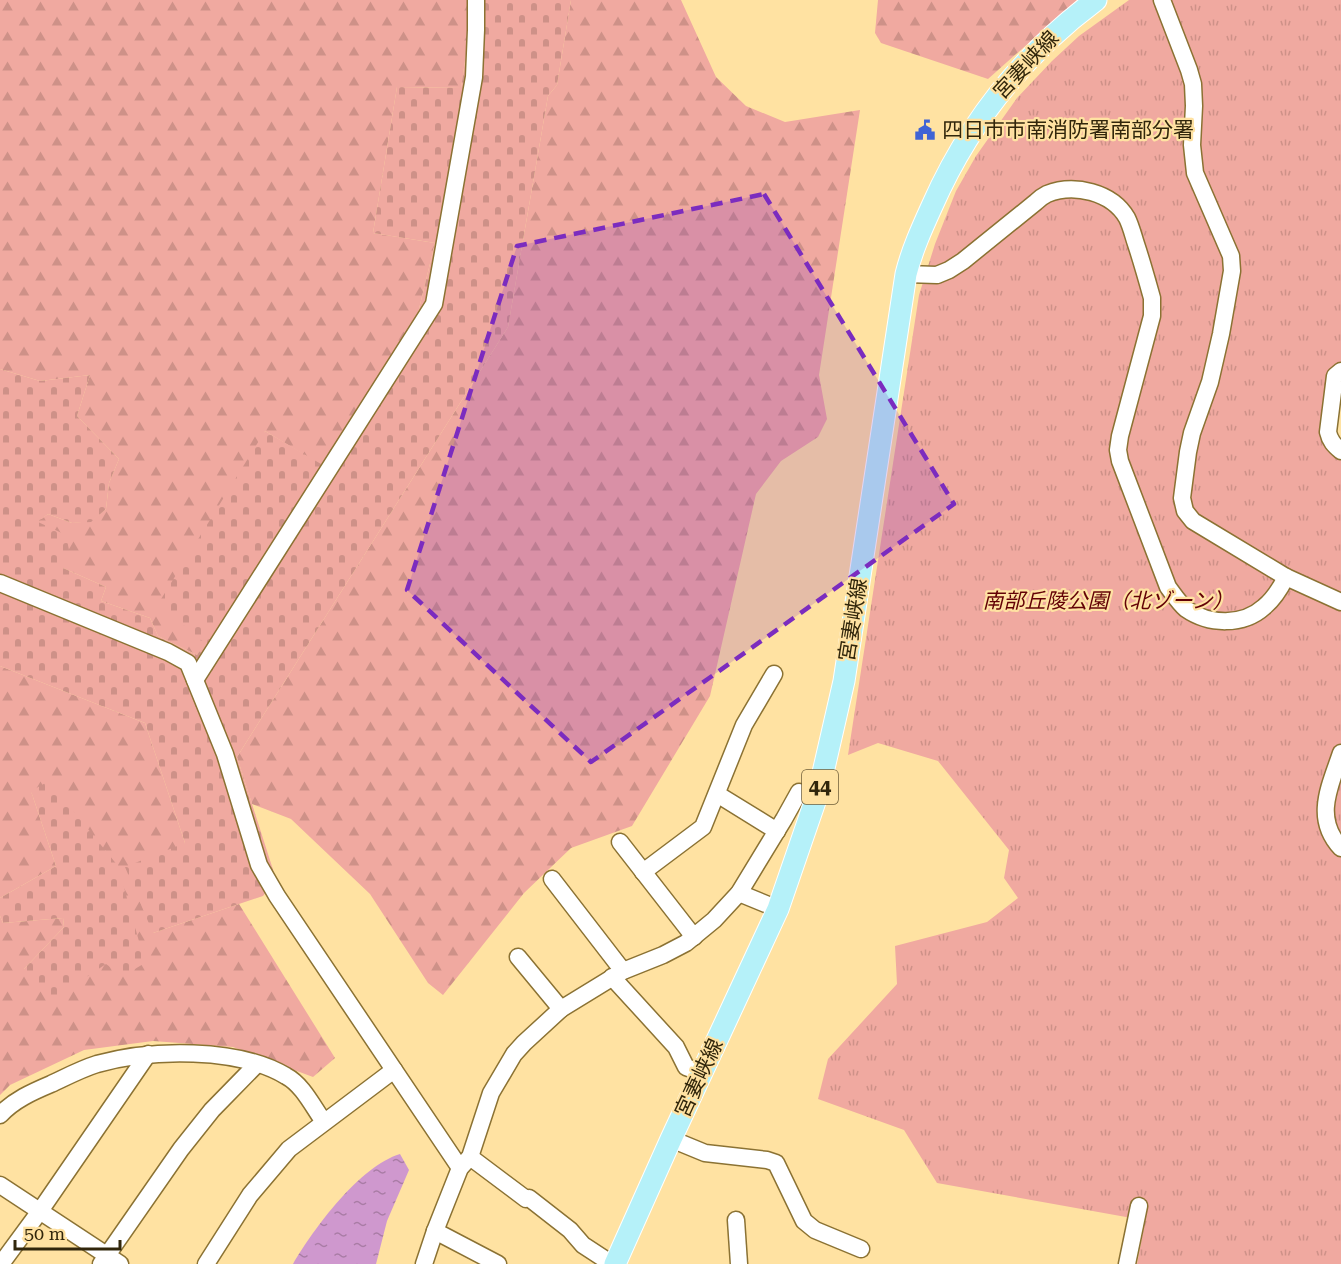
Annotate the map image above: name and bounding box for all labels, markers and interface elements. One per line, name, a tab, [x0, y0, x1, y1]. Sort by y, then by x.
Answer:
street label: 宮妻峡線	[989, 26, 1063, 104]
public building icon: 四日市市南消防署南部分署	[913, 118, 937, 142]
place label: 四日市市南消防署南部分署	[942, 118, 1194, 142]
street label: 宮妻峡線	[835, 577, 871, 663]
park label: 南部丘陵公園（北ゾーン）	[983, 589, 1233, 613]
road number: 44	[802, 770, 838, 804]
street label: 宮妻峡線	[670, 1035, 728, 1121]
scale bar	[15, 1213, 120, 1251]
text: 50 m	[24, 1223, 65, 1244]

